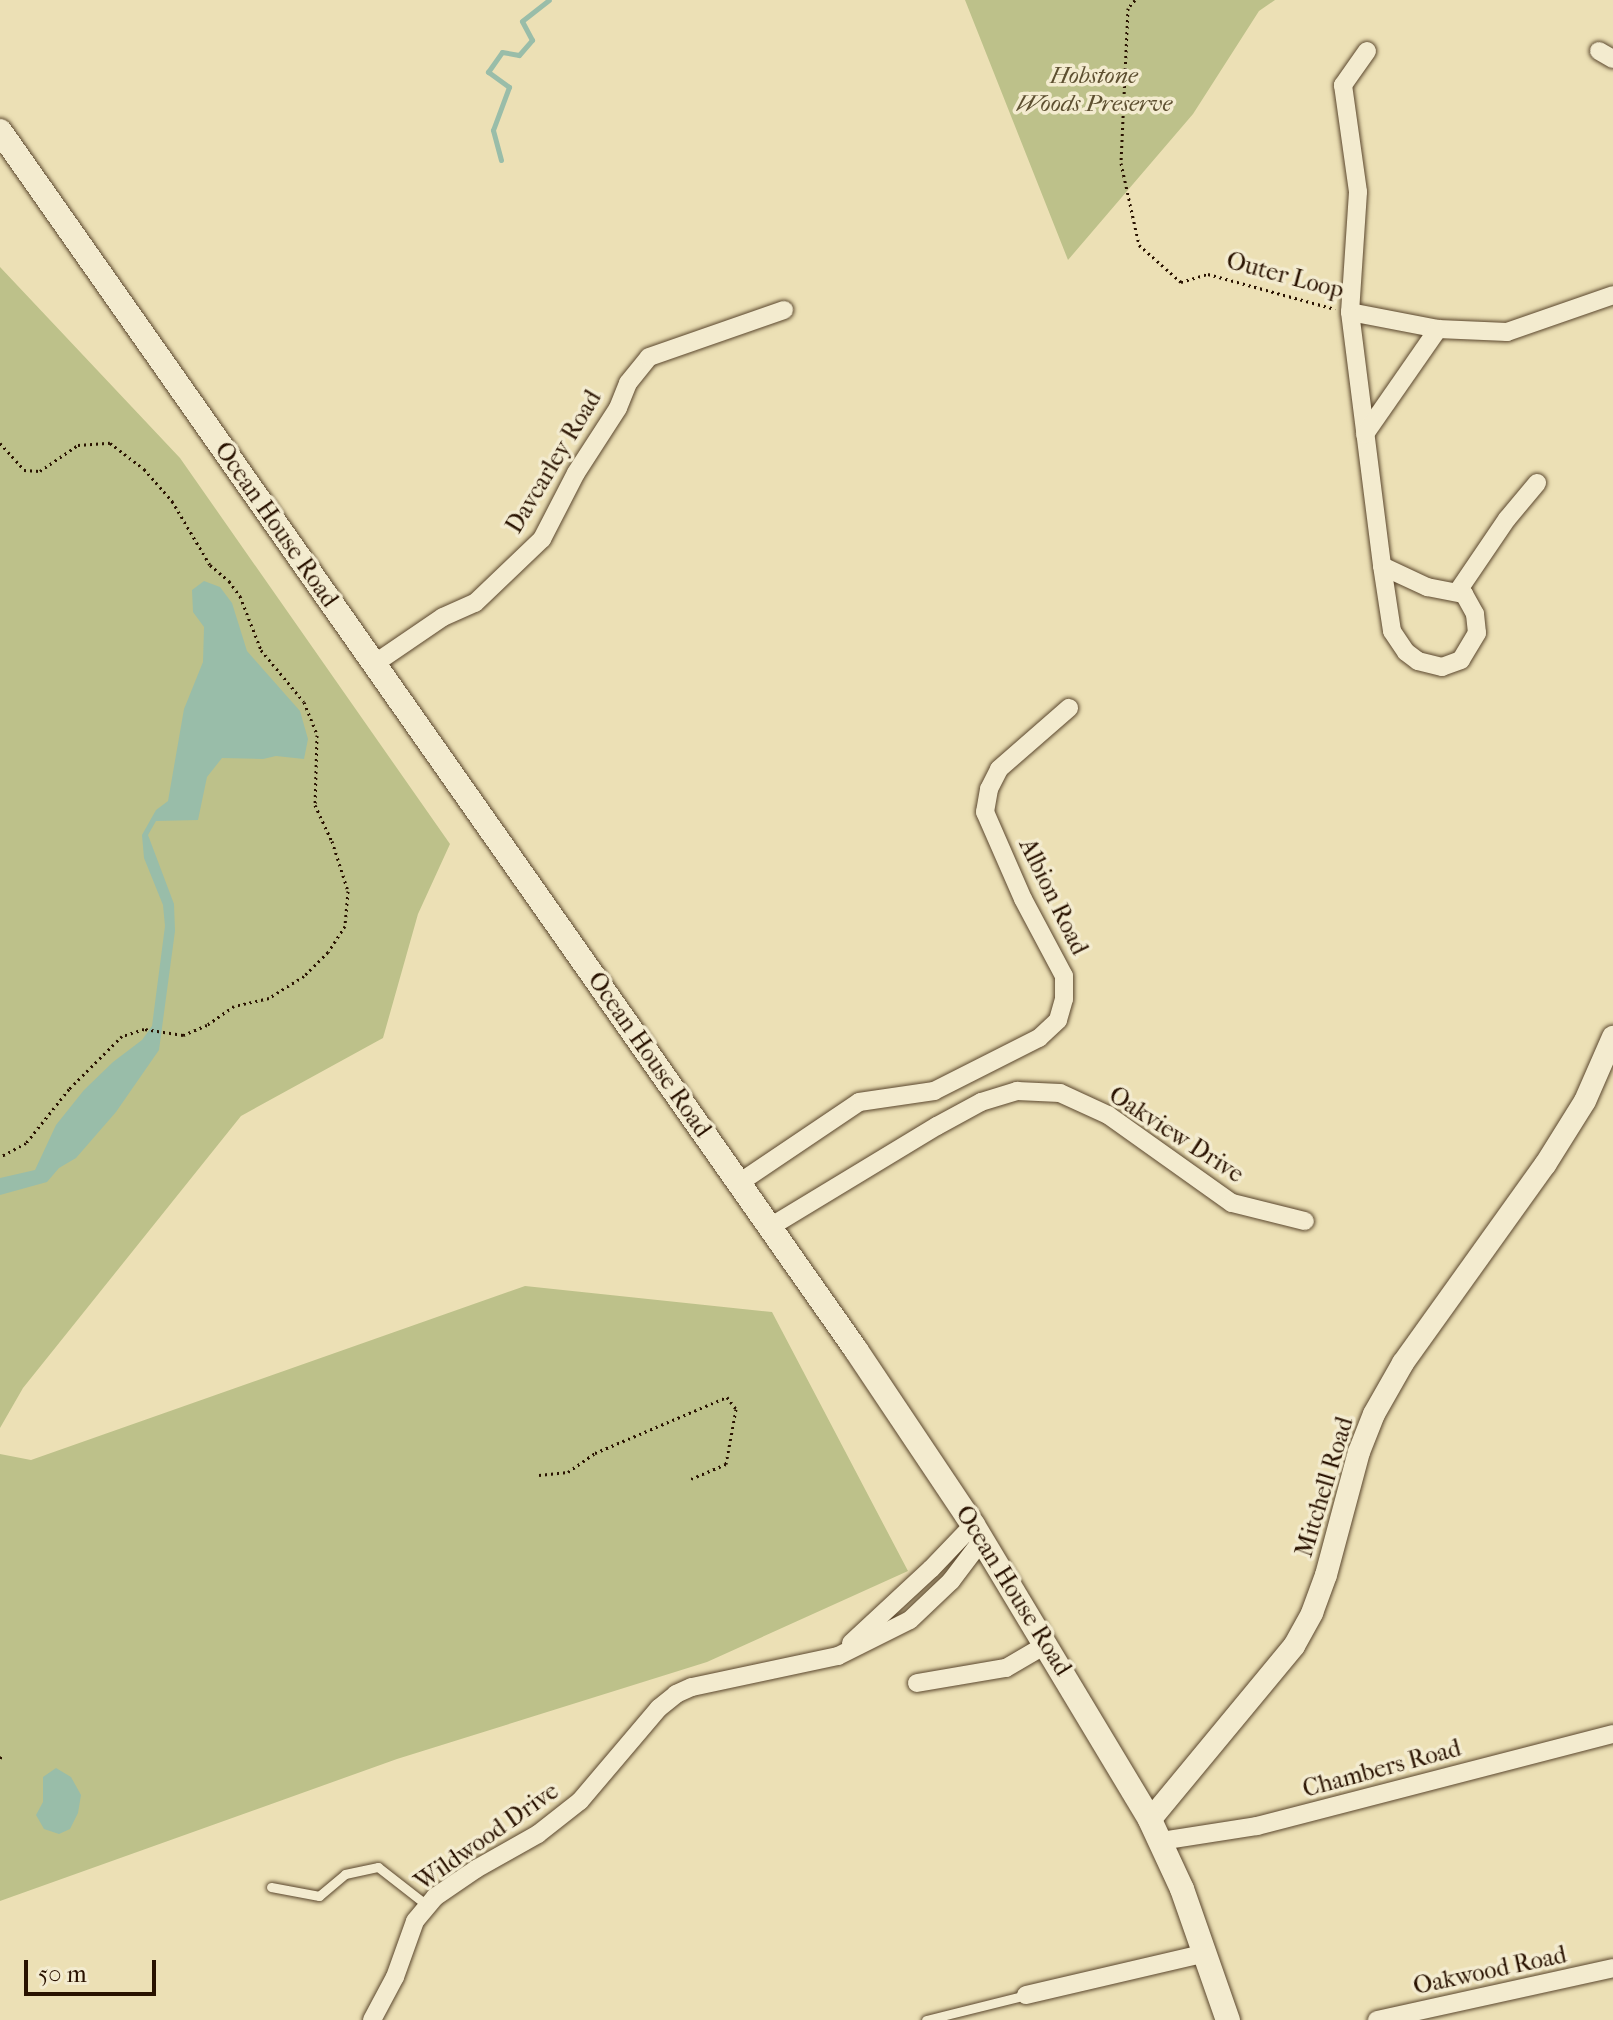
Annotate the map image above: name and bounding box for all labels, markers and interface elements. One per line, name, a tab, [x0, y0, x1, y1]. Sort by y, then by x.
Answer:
park label: Hobstone Woods Preserve	[1016, 62, 1172, 118]
street label: Outer Loop	[1223, 247, 1347, 305]
street label: Davcarley Road	[500, 385, 608, 539]
street label: Ocean House Road	[208, 437, 344, 613]
street label: Albion Road	[1012, 834, 1094, 960]
street label: Ocean House Road	[581, 967, 717, 1143]
street label: Oakview Drive	[1103, 1081, 1249, 1189]
street label: Mitchell Road	[1290, 1413, 1360, 1561]
street label: Ocean House Road	[949, 1501, 1077, 1681]
street label: Chambers Road	[1300, 1734, 1464, 1804]
street label: Wildwood Drive	[410, 1777, 564, 1897]
street label: Oakwood Road	[1411, 1941, 1569, 2001]
scale bar	[28, 1944, 160, 1994]
text: 50 m	[38, 1960, 87, 1988]

